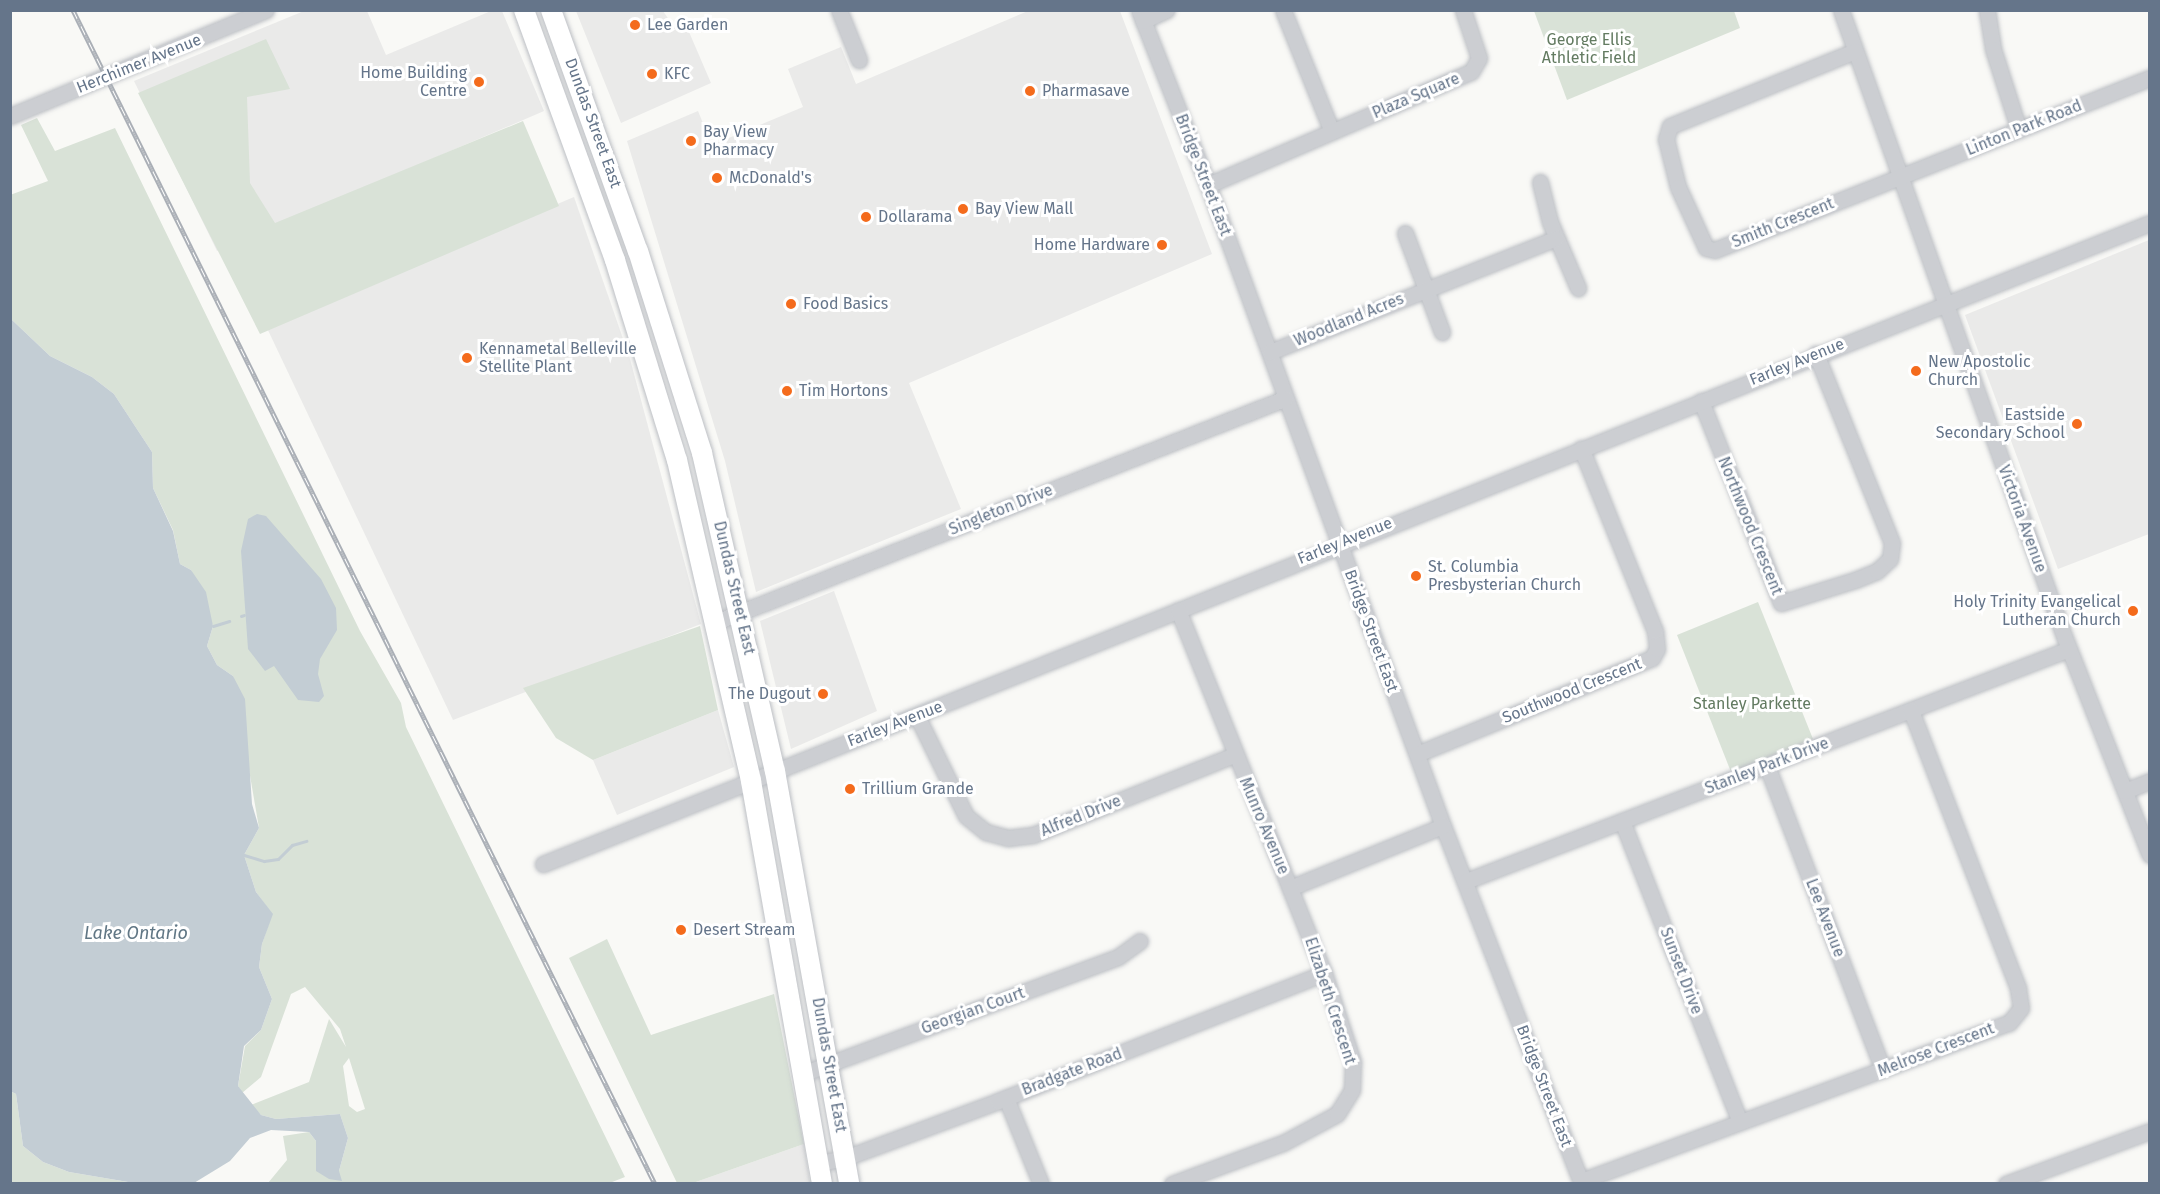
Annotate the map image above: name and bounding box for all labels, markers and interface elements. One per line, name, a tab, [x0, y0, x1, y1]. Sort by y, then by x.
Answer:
place label: Lee Garden	[647, 15, 728, 35]
marker: Lee Garden	[628, 18, 642, 32]
street label: Herchimer Avenue	[74, 30, 204, 98]
park label: George Ellis Athletic Field	[1542, 30, 1636, 68]
street label: Dundas Street East	[561, 56, 625, 190]
place label: Home Building Centre	[360, 63, 467, 101]
place label: KFC	[664, 64, 690, 84]
marker: KFC	[645, 67, 659, 81]
street label: Plaza Square	[1370, 69, 1462, 123]
marker: Home Building Centre	[472, 75, 486, 89]
place label: Pharmasave	[1042, 81, 1130, 101]
marker: Pharmasave	[1023, 84, 1037, 98]
street label: Linton Park Road	[1963, 96, 2085, 160]
street label: Bridge Street East	[1171, 111, 1235, 239]
place label: Bay View Pharmacy	[703, 122, 774, 160]
marker: Bay View Pharmacy	[684, 134, 698, 148]
place label: McDonald's	[729, 168, 812, 188]
marker: McDonald's	[710, 171, 724, 185]
street label: Smith Crescent	[1729, 194, 1837, 252]
place label: Bay View Mall	[975, 199, 1074, 219]
marker: Bay View Mall	[956, 202, 970, 216]
place label: Dollarama	[878, 207, 952, 227]
marker: Dollarama	[859, 210, 873, 224]
place label: Home Hardware	[1034, 235, 1150, 255]
marker: Home Hardware	[1155, 238, 1169, 252]
street label: Woodland Acres	[1291, 289, 1407, 351]
place label: Food Basics	[803, 294, 888, 314]
marker: Food Basics	[784, 297, 798, 311]
street label: Farley Avenue	[1747, 334, 1847, 390]
place label: Kennametal Belleville Stellite Plant	[479, 339, 637, 377]
marker: Kennametal Belleville Stellite Plant	[460, 351, 474, 365]
place label: New Apostolic Church	[1928, 352, 2031, 390]
marker: New Apostolic Church	[1909, 364, 1923, 378]
place label: Tim Hortons	[799, 381, 888, 401]
marker: Tim Hortons	[780, 384, 794, 398]
place label: Eastside Secondary School	[1936, 405, 2065, 443]
marker: Eastside Secondary School	[2070, 417, 2084, 431]
street label: Northwood Crescent	[1713, 454, 1787, 598]
street label: Victoria Avenue	[1994, 463, 2050, 575]
street label: Singleton Drive	[946, 480, 1056, 540]
street label: Farley Avenue	[1295, 513, 1395, 569]
street label: Dundas Street East	[709, 519, 759, 657]
place label: St. Columbia Presbysterian Church	[1428, 557, 1581, 595]
street label: Bridge Street East	[1340, 567, 1402, 695]
marker: St. Columbia Presbysterian Church	[1409, 569, 1423, 583]
place label: Holy Trinity Evangelical Lutheran Church	[1953, 592, 2121, 630]
marker: Holy Trinity Evangelical Lutheran Church	[2126, 604, 2140, 618]
street label: Southwood Crescent	[1500, 654, 1644, 728]
place label: The Dugout	[728, 684, 811, 704]
marker: The Dugout	[816, 687, 830, 701]
park label: Stanley Parkette	[1693, 694, 1811, 714]
street label: Farley Avenue	[845, 697, 945, 751]
street label: Stanley Park Drive	[1702, 734, 1832, 798]
street label: Munro Avenue	[1235, 775, 1293, 877]
place label: Trillium Grande	[862, 779, 974, 799]
marker: Trillium Grande	[843, 782, 857, 796]
street label: Alfred Drive	[1038, 791, 1124, 841]
street label: Lee Avenue	[1801, 876, 1849, 960]
place label: Desert Stream	[693, 920, 796, 940]
water label: Lake Ontario	[84, 922, 188, 944]
marker: Desert Stream	[674, 923, 688, 937]
street label: Sunset Drive	[1656, 925, 1706, 1017]
street label: Elizabeth Crescent	[1300, 935, 1360, 1067]
street label: Georgian Court	[919, 983, 1027, 1039]
street label: Dundas Street East	[808, 996, 850, 1134]
street label: Melrose Crescent	[1875, 1019, 1997, 1081]
street label: Bridge Street East	[1512, 1022, 1576, 1150]
street label: Bradgate Road	[1019, 1044, 1125, 1100]

